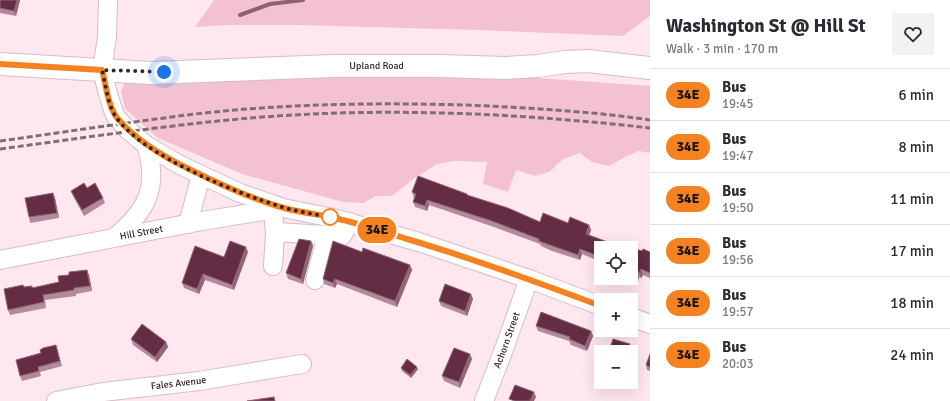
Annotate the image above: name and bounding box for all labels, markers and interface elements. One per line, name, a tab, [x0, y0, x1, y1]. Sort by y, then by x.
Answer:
button: heart	[892, 13, 934, 55]
text: Washington St @ Hill St	[666, 14, 866, 38]
text: Walk · 3 min · 170 m	[666, 41, 778, 57]
street label: Upland Road	[349, 60, 404, 72]
your location	[154, 62, 174, 82]
text: Bus	[722, 78, 746, 96]
text: 34E	[676, 86, 700, 103]
text: 6 min	[898, 86, 934, 104]
text: 19:45	[722, 96, 754, 112]
text: Bus	[722, 130, 746, 148]
text: 34E	[676, 138, 700, 155]
text: 8 min	[898, 138, 934, 156]
text: 19:47	[722, 148, 754, 164]
text: Bus	[722, 182, 746, 200]
text: 34E	[676, 190, 700, 207]
text: 11 min	[890, 190, 934, 208]
text: 19:50	[722, 200, 754, 216]
unlabelled marker	[321, 208, 339, 226]
line badge: 34E	[354, 217, 400, 243]
text: 34E	[365, 221, 389, 238]
street label: Hill Street	[119, 223, 164, 243]
text: Bus	[722, 234, 746, 252]
map controls	[594, 241, 638, 389]
button: locate	[594, 241, 638, 285]
text: 34E	[676, 242, 700, 259]
text: 17 min	[890, 242, 934, 260]
text: 19:56	[722, 252, 754, 268]
text: Bus	[722, 286, 746, 304]
button: +	[594, 293, 638, 337]
text: 34E	[676, 294, 700, 311]
text: 18 min	[890, 294, 934, 312]
text: 19:57	[722, 304, 754, 320]
street label: Achorn Street	[491, 310, 523, 370]
text: Bus	[722, 338, 746, 356]
button: −	[594, 345, 638, 389]
text: 34E	[676, 346, 700, 363]
text: 24 min	[890, 346, 934, 364]
text: 20:03	[722, 356, 754, 372]
street label: Fales Avenue	[150, 374, 207, 392]

